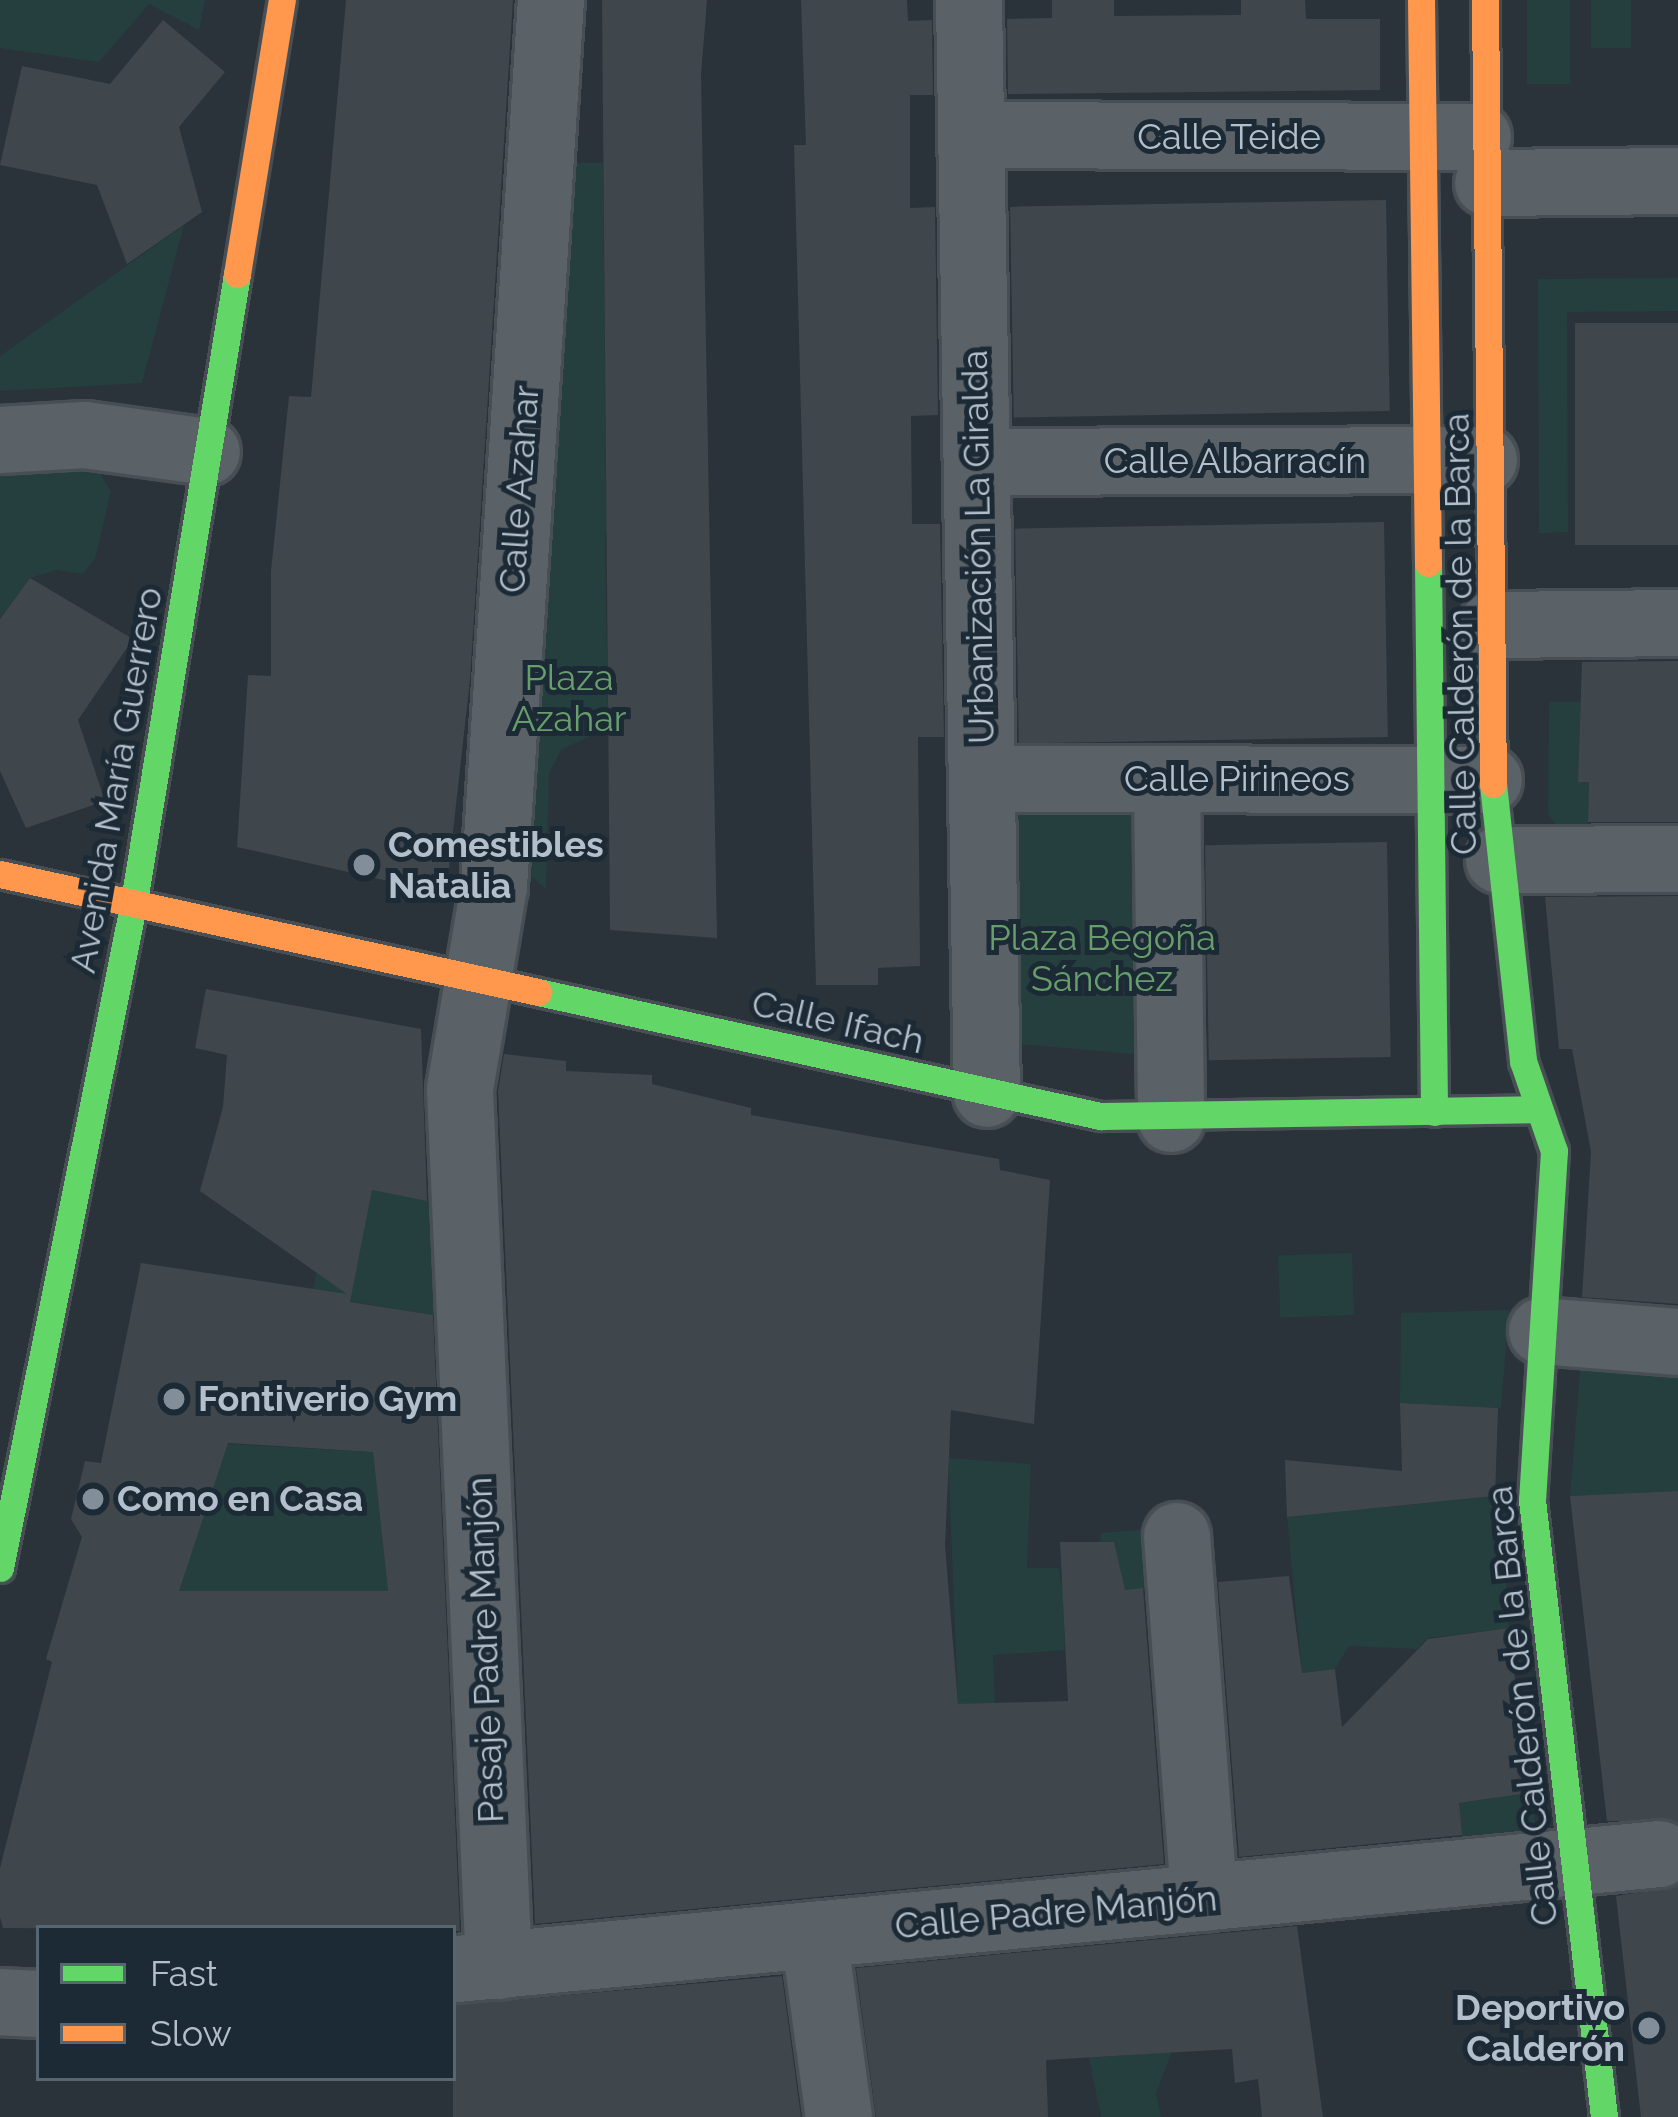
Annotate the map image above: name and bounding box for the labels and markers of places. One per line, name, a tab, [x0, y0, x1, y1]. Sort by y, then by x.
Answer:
place label: Comestibles Natalia	[388, 822, 604, 907]
marker: Comestibles Natalia	[351, 852, 377, 878]
place label: Fontiverio Gym	[198, 1377, 457, 1421]
marker: Fontiverio Gym	[161, 1386, 187, 1412]
place label: Como en Casa	[117, 1477, 363, 1521]
marker: Como en Casa	[80, 1486, 106, 1512]
place label: Deportivo Calderón	[1455, 1985, 1625, 2070]
marker: Deportivo Calderón	[1636, 2015, 1662, 2041]

